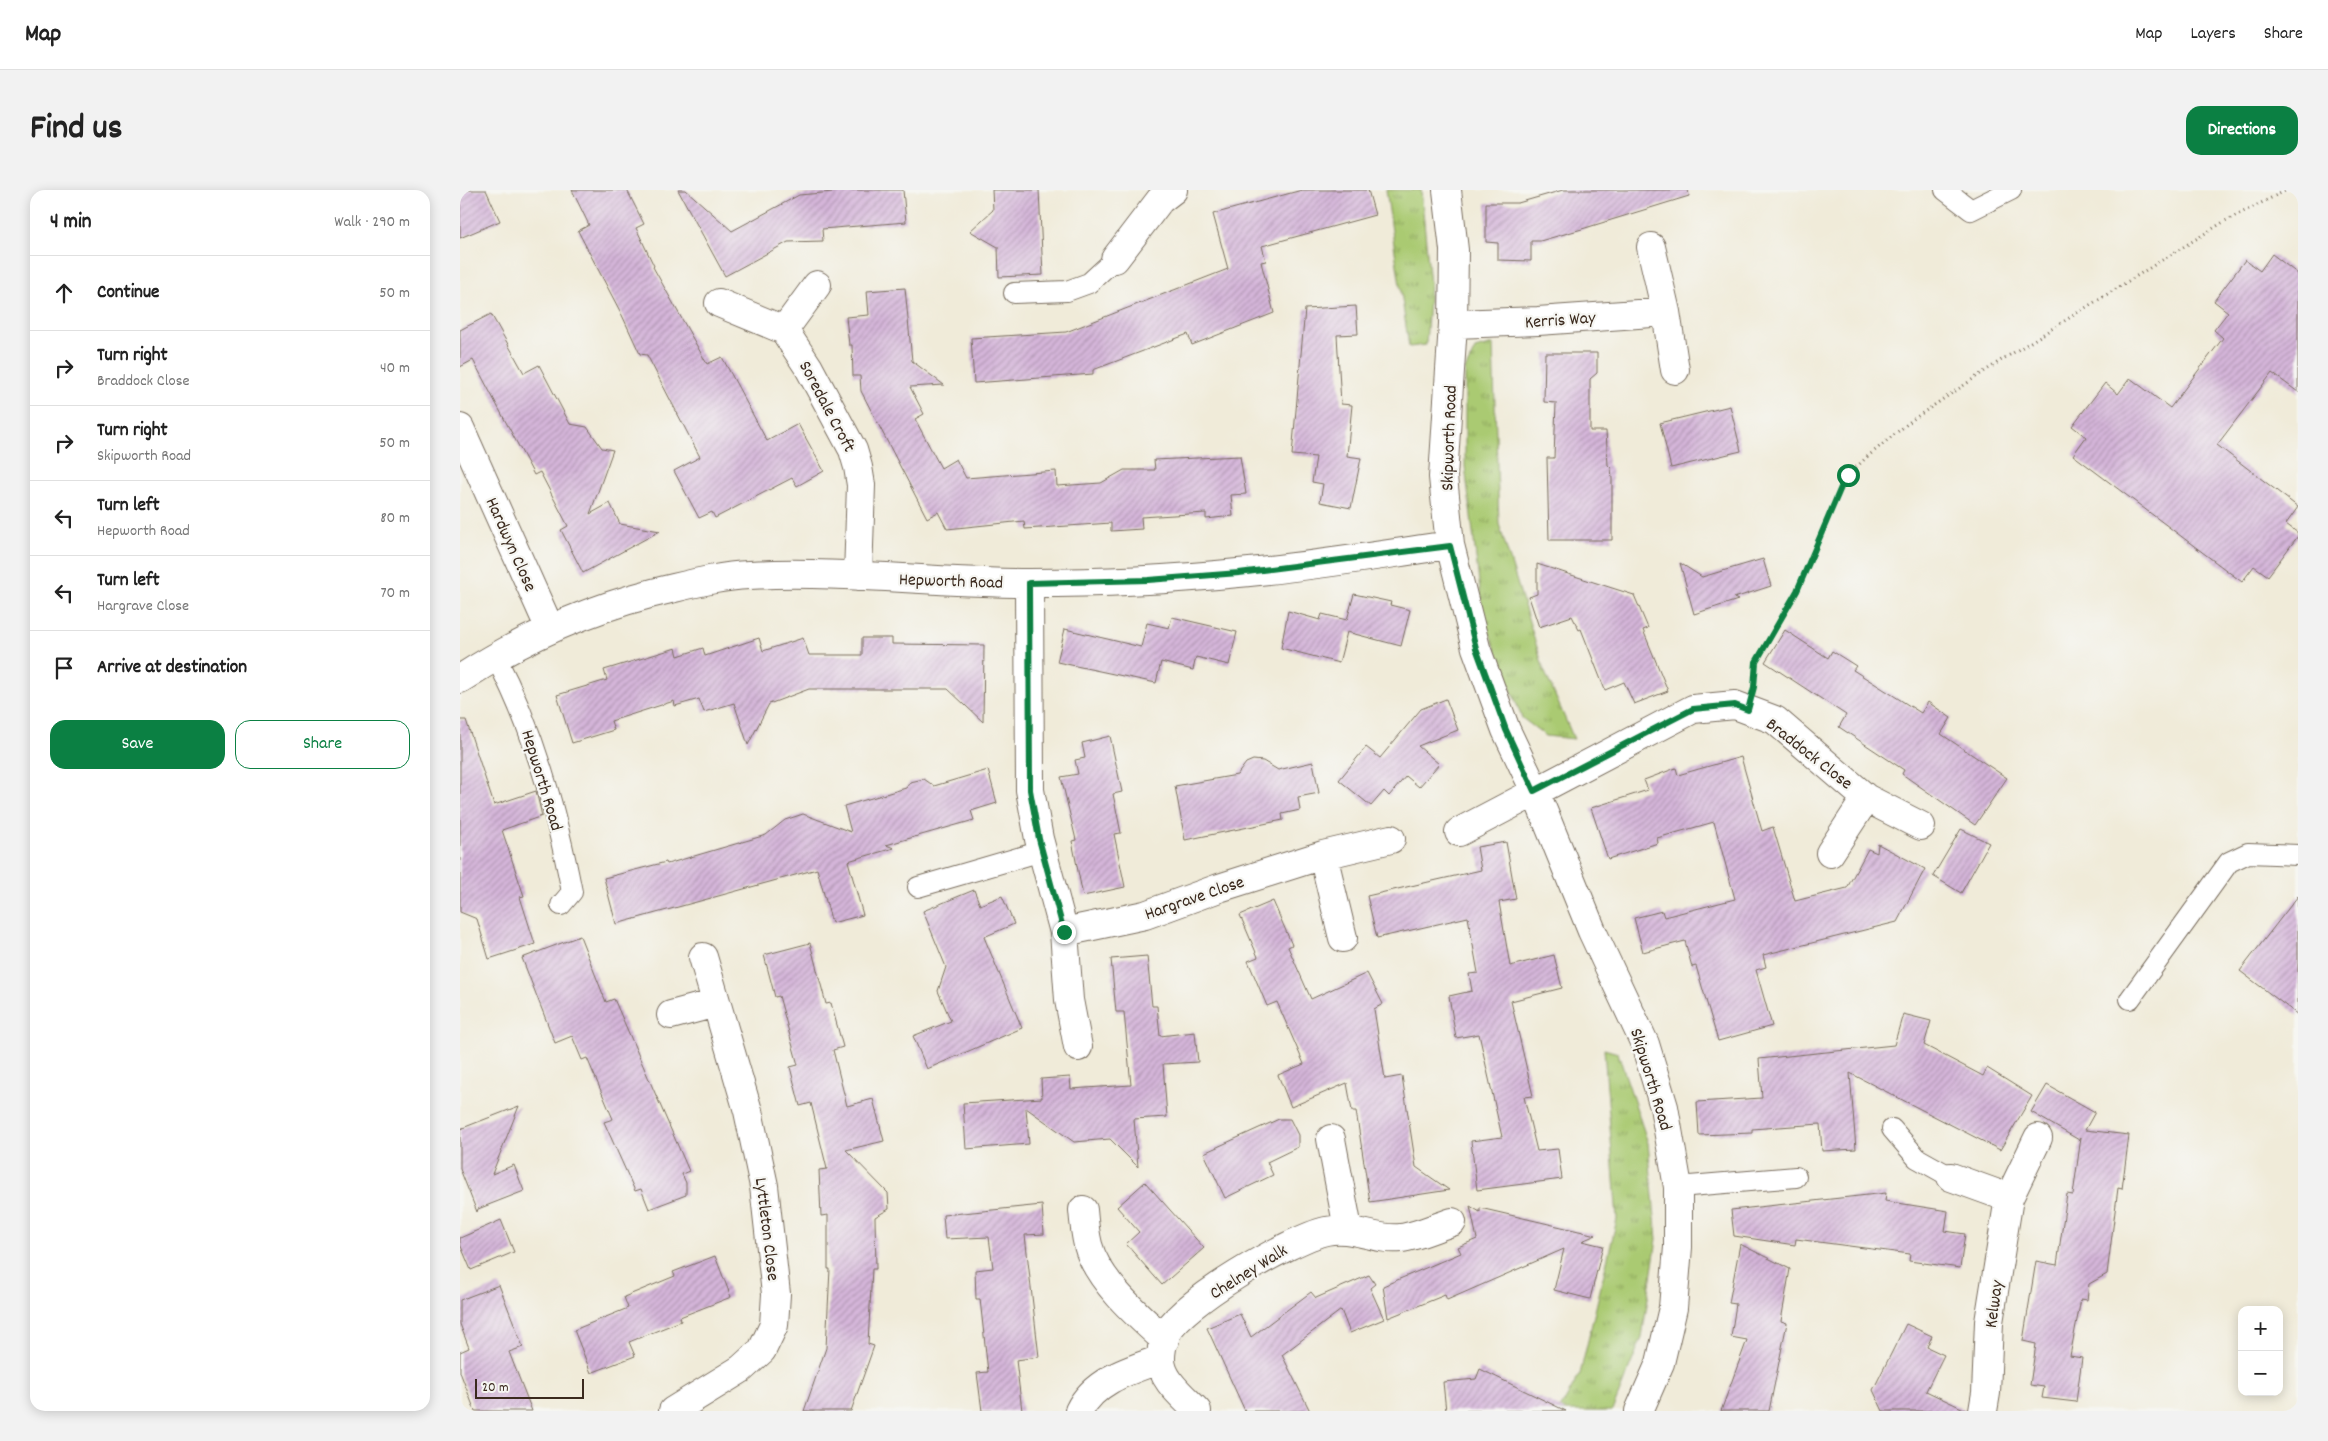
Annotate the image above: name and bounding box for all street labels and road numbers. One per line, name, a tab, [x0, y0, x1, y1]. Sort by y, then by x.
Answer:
street label: Kerris Way	[1524, 307, 1597, 336]
street label: Soredale Croft	[791, 357, 861, 458]
street label: Skipworth Road	[1436, 385, 1465, 491]
street label: Hardwyn Close	[478, 494, 542, 596]
street label: Hepworth Road	[898, 568, 1004, 597]
street label: Braddock Close	[1760, 713, 1857, 797]
street label: Hepworth Road	[513, 727, 568, 834]
street label: Hargrave Close	[1142, 871, 1248, 928]
street label: Skipworth Road	[1622, 1025, 1677, 1134]
street label: Lyttleton Close	[747, 1176, 784, 1282]
street label: Chelney Walk	[1206, 1239, 1293, 1307]
street label: Kelway	[1980, 1278, 2011, 1330]

